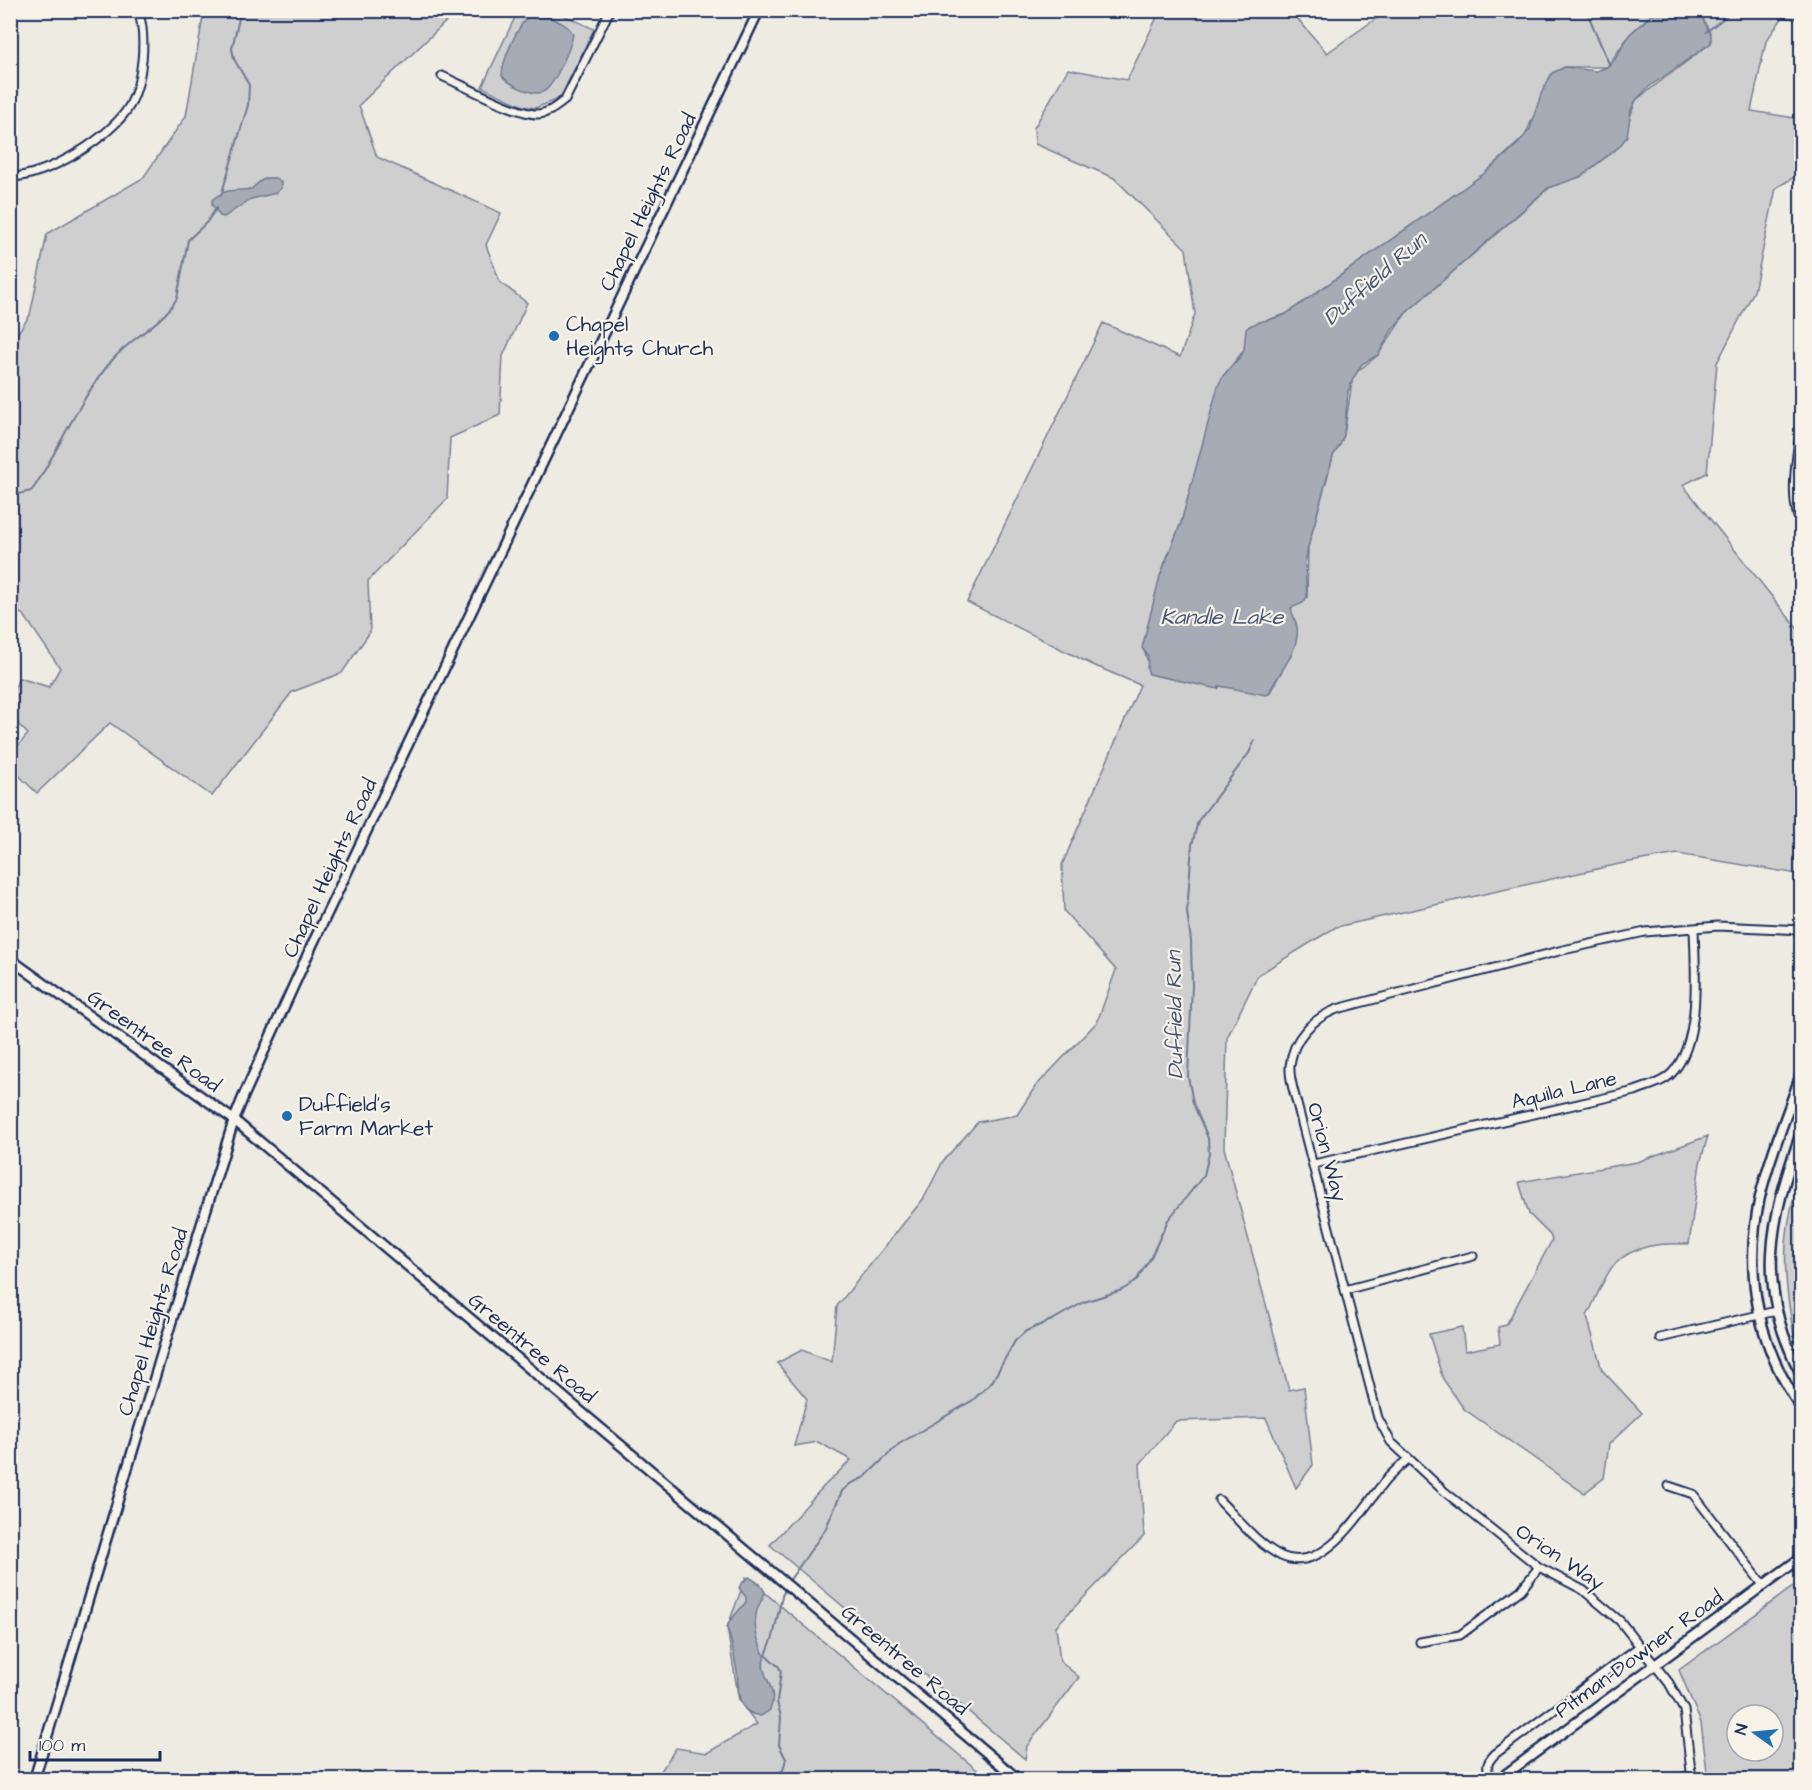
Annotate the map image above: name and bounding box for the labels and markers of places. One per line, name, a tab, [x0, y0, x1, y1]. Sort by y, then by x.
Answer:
place label: Chapel Heights Church	[566, 310, 714, 365]
marker: Chapel Heights Church	[547, 329, 561, 343]
place label: Duffield's Farm Market	[299, 1090, 433, 1143]
marker: Duffield's Farm Market	[280, 1109, 294, 1123]

